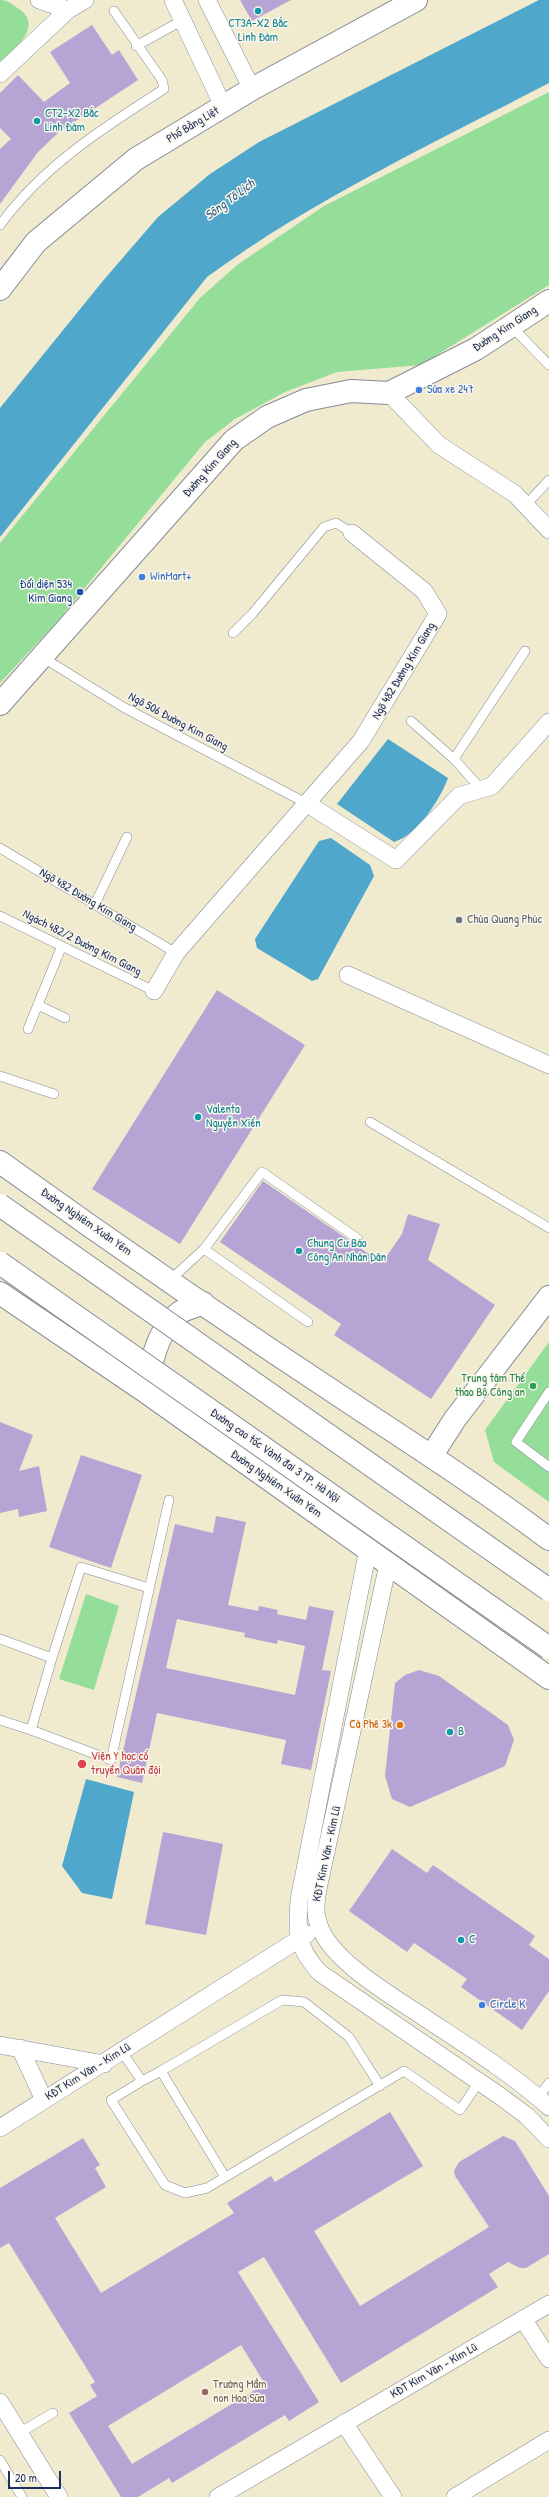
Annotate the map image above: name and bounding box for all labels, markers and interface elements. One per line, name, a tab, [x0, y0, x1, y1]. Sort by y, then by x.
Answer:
marker: CT3A-X2 Bắc Linh Đàm	[253, 6, 263, 16]
place label: CT3A-X2 Bắc Linh Đàm	[228, 17, 288, 45]
street label: Phố Bằng Liệt	[164, 104, 222, 146]
place label: CT2-X2 Bắc Linh Đàm	[45, 107, 99, 135]
marker: CT2-X2 Bắc Linh Đàm	[32, 116, 42, 126]
water label: Sông Tô Lịch	[202, 176, 258, 224]
street label: Đường Kim Giang	[470, 303, 540, 355]
place label: Sửa xe 247	[427, 383, 474, 397]
marker: Sửa xe 247	[414, 385, 424, 395]
street label: Đường Kim Giang	[180, 436, 240, 500]
place label: WinMart+	[150, 570, 192, 584]
marker: WinMart+	[137, 572, 147, 582]
place label: Đối diện 534 Kim Giang	[20, 578, 72, 606]
marker: Đối diện 534 Kim Giang	[75, 587, 85, 597]
street label: Ngõ 482 Đường Kim Giang	[369, 620, 439, 722]
street label: Ngõ 506 Đường Kim Giang	[126, 690, 230, 754]
street label: Ngõ 482 Đường Kim Giang	[37, 865, 139, 935]
street label: Ngách 482/2 Đường Kim Giang	[20, 907, 144, 979]
place label: Chùa Quang Phúc	[467, 913, 542, 927]
marker: Chùa Quang Phúc	[454, 915, 464, 925]
place label: Valenta Nguyễn Xiển	[206, 1103, 261, 1131]
marker: Valenta Nguyễn Xiển	[193, 1112, 203, 1122]
street label: Đường Nghiêm Xuân Yêm	[38, 1185, 134, 1259]
place label: Chung Cư Báo Công An Nhân Dân	[307, 1237, 386, 1265]
marker: Chung Cư Báo Công An Nhân Dân	[294, 1246, 304, 1256]
place label: Trung tâm Thể thao Bộ Công an	[455, 1372, 525, 1400]
marker: Trung tâm Thể thao Bộ Công an	[528, 1381, 538, 1391]
street label: Đường cao tốc Vành đai 3 TP. Hà Nội	[207, 1406, 343, 1506]
street label: Đường Nghiêm Xuân Yêm	[228, 1447, 324, 1521]
place label: Cà Phê 3k	[349, 1718, 392, 1732]
marker: Cà Phê 3k	[395, 1720, 405, 1730]
place label: B	[458, 1725, 464, 1739]
marker: B	[445, 1727, 455, 1737]
place label: Viện Y học cổ truyền Quân đội	[91, 1750, 161, 1778]
marker: Viện Y học cổ truyền Quân đội	[76, 1758, 88, 1770]
street label: KĐT Kim Văn - Kim Lũ	[310, 1805, 344, 1903]
place label: C	[469, 1933, 476, 1947]
marker: C	[456, 1935, 466, 1945]
place label: Circle K	[490, 1998, 526, 2012]
marker: Circle K	[477, 2000, 487, 2010]
street label: KĐT Kim Văn - Kim Lũ	[43, 2040, 133, 2104]
street label: KĐT Kim Văn - Kim Lũ	[388, 2340, 480, 2402]
place label: Trường Mầm non Hoa Sữa	[213, 2378, 266, 2406]
marker: Trường Mầm non Hoa Sữa	[200, 2387, 210, 2397]
scale bar	[10, 2463, 63, 2489]
text: 20 m	[15, 2469, 37, 2486]

